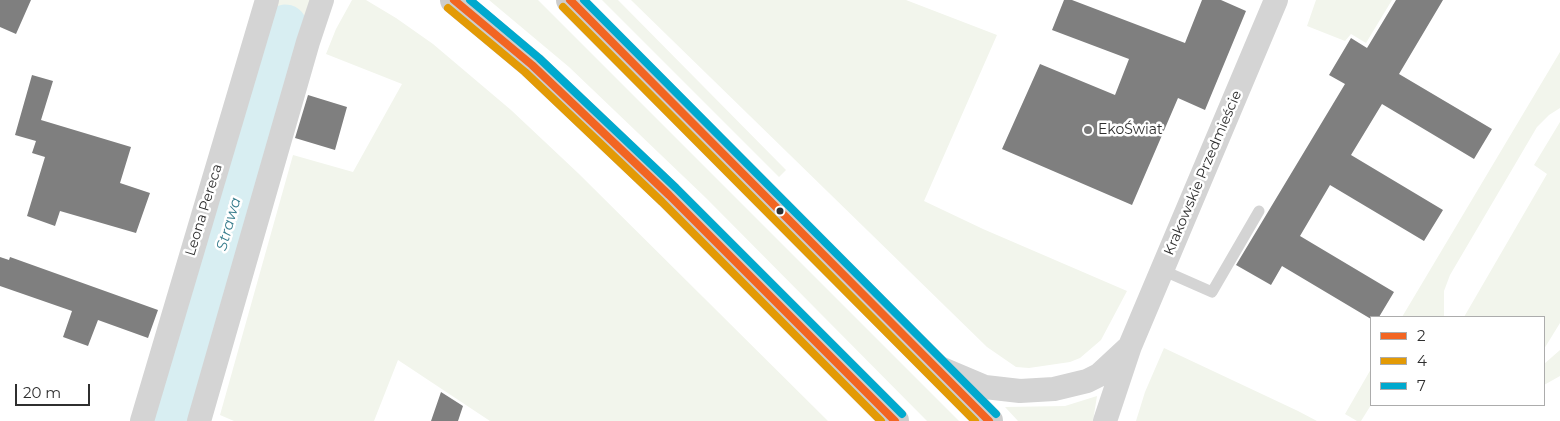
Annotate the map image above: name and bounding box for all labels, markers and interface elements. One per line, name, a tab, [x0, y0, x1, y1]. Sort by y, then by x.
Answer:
street label: Krakowskie Przedmieście	[1161, 88, 1245, 258]
place label: EkoŚwiat	[1098, 122, 1163, 138]
marker: EkoŚwiat	[1082, 124, 1094, 136]
street label: Leona Pereca	[182, 162, 226, 258]
water label: Strawa	[213, 195, 245, 253]
unlabelled marker	[775, 206, 785, 216]
legend	[1370, 316, 1545, 406]
text: 2	[1417, 326, 1426, 345]
text: 4	[1417, 351, 1427, 370]
scale bar	[18, 374, 92, 406]
text: 7	[1417, 376, 1426, 395]
text: 20 m	[23, 383, 61, 402]

